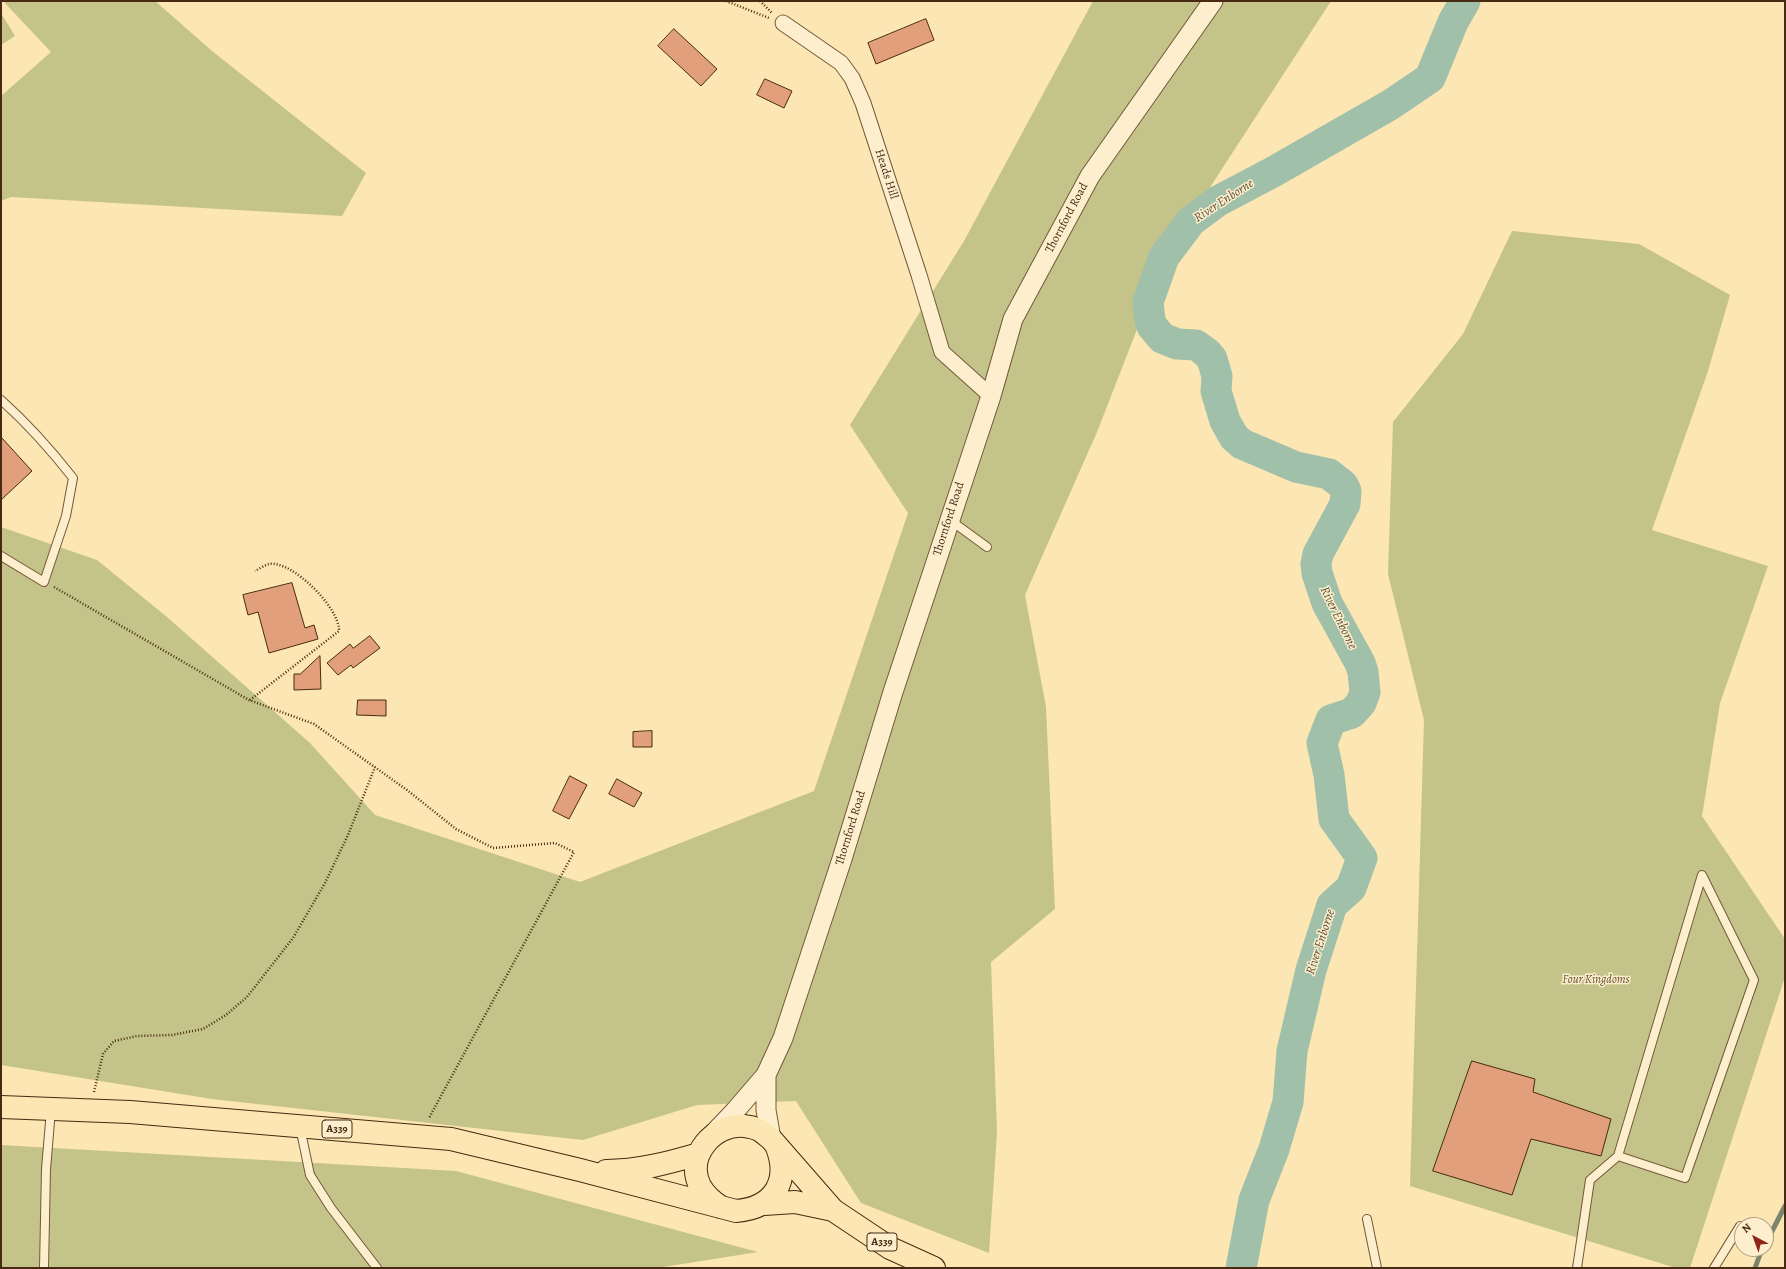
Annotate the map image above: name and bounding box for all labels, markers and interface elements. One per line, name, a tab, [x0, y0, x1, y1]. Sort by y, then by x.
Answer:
street label: Heads Hill	[871, 147, 901, 201]
water label: River Enborne	[1191, 176, 1257, 226]
street label: Thornford Road	[1043, 181, 1091, 255]
street label: Thornford Road	[930, 480, 968, 558]
water label: River Enborne	[1316, 584, 1360, 652]
street label: Thornford Road	[833, 789, 869, 867]
water label: River Enborne	[1303, 907, 1339, 977]
park label: Four Kingdoms	[1562, 973, 1630, 987]
road number: A339	[322, 1120, 352, 1138]
north arrow	[1734, 1217, 1774, 1257]
text: N	[1739, 1220, 1754, 1237]
road number: A339	[867, 1233, 897, 1251]

